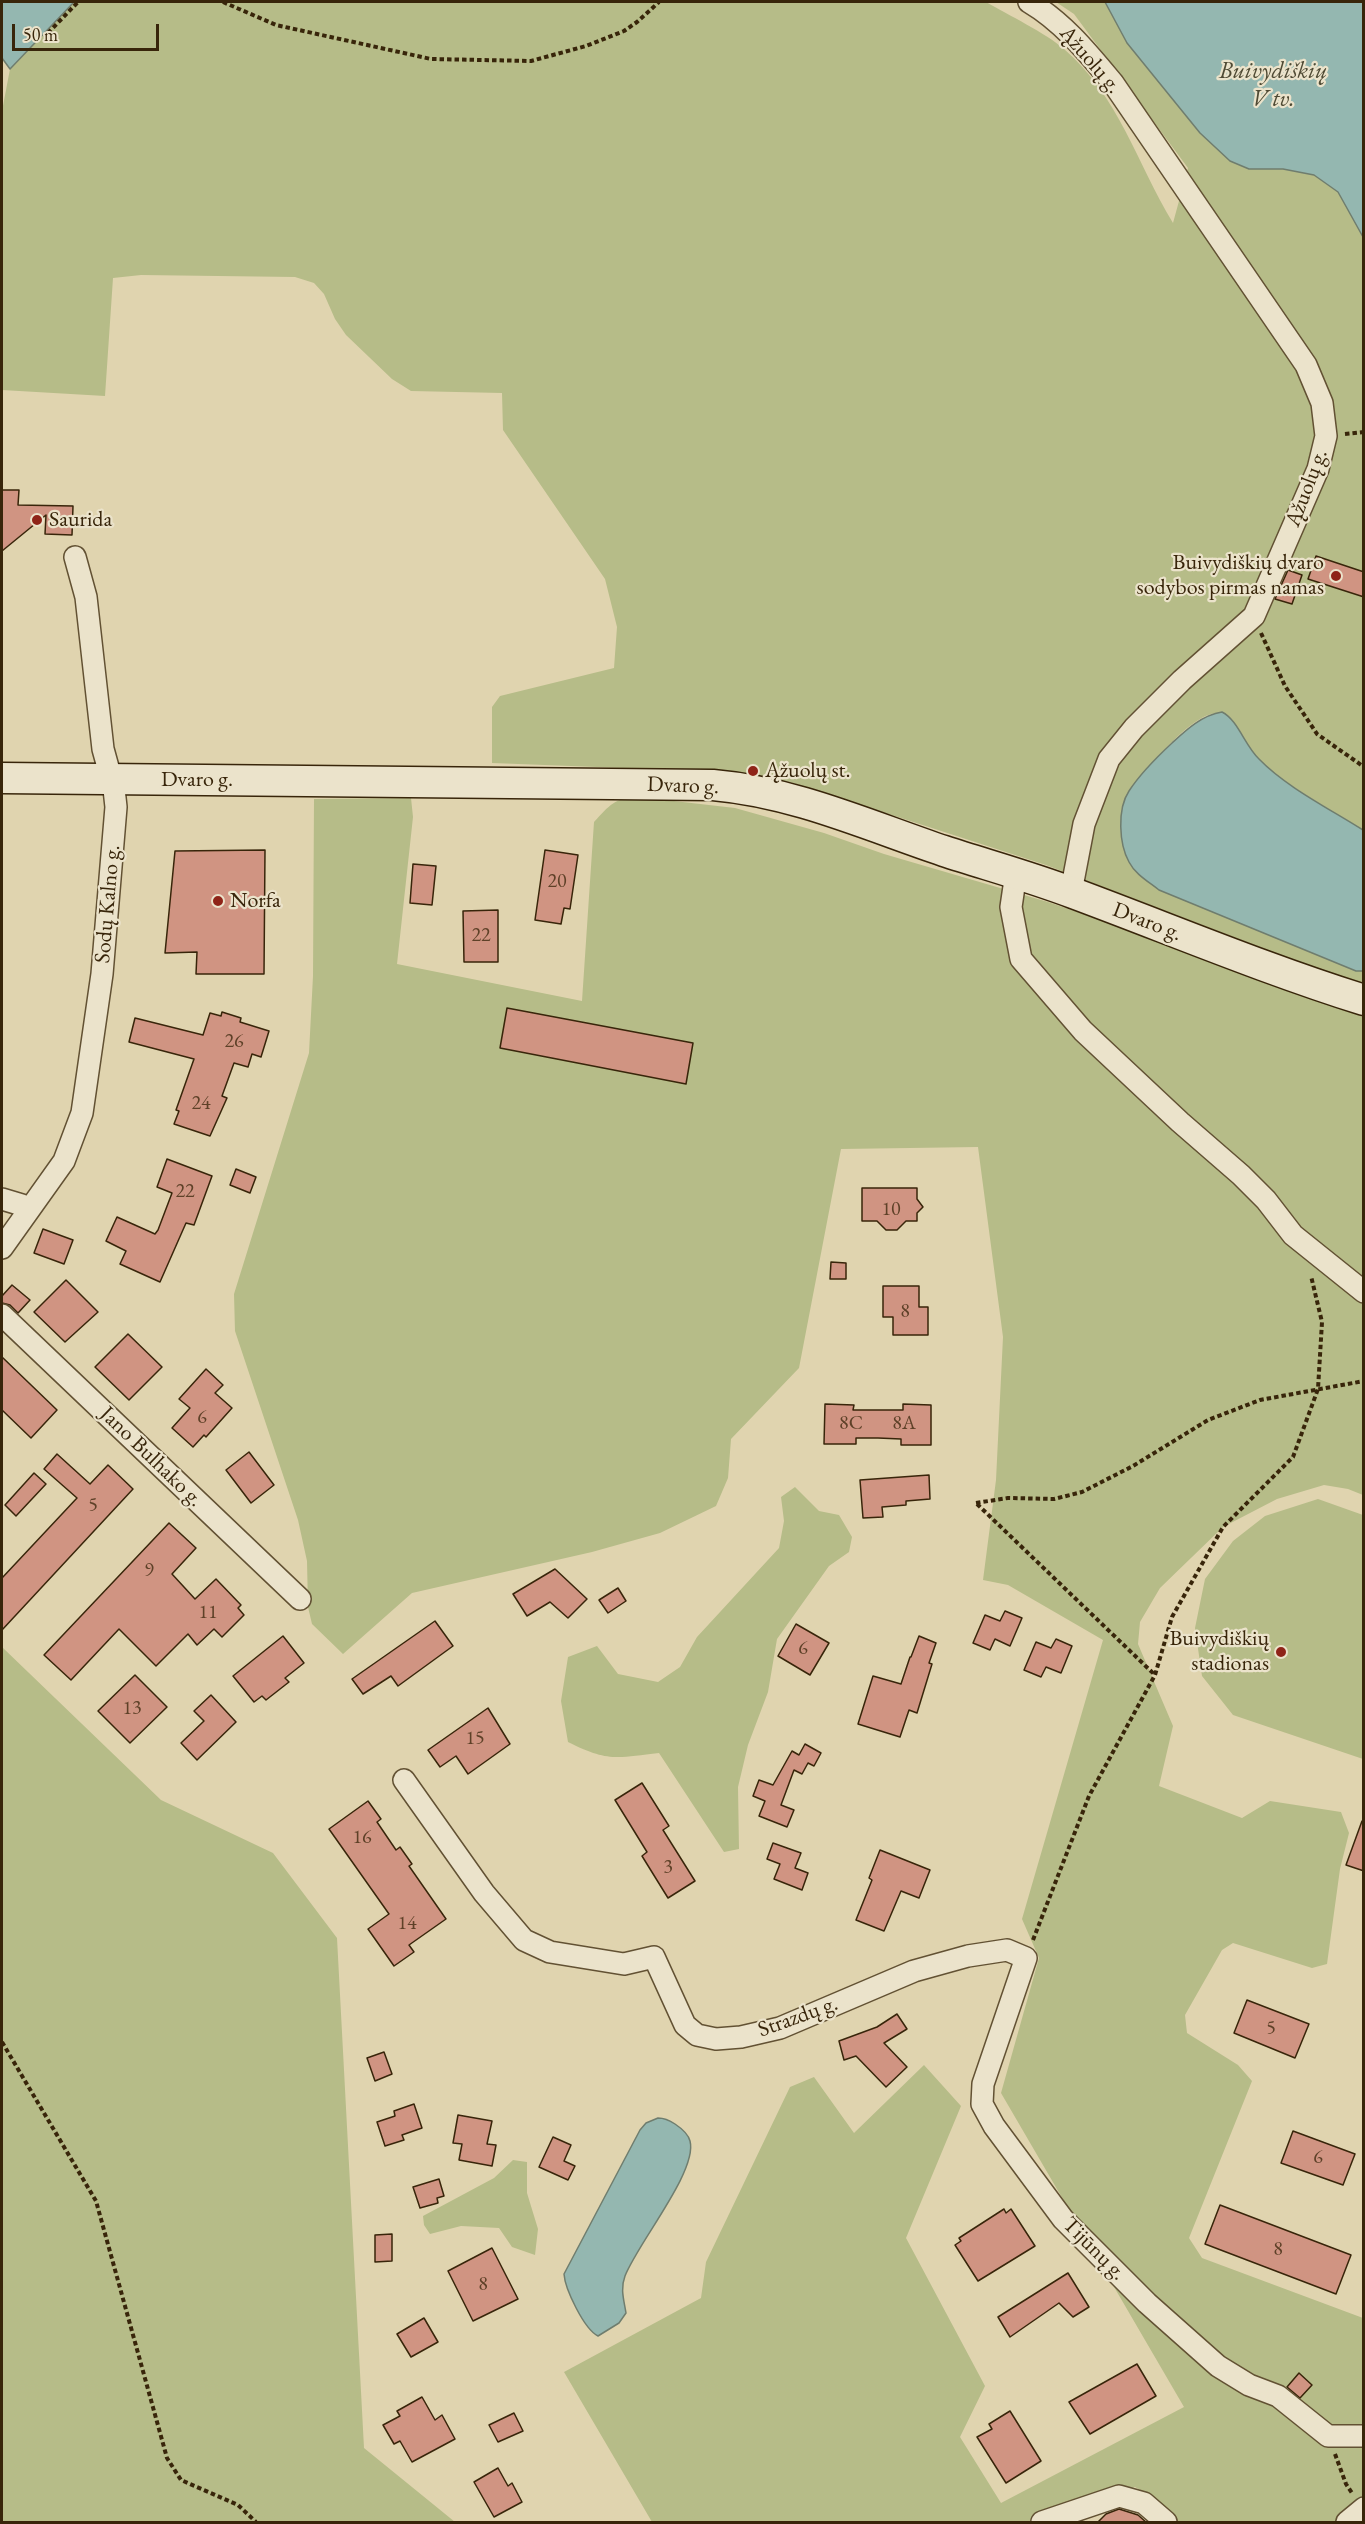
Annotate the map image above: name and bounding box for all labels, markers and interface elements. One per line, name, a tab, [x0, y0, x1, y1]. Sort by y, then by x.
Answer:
scale bar	[15, 12, 162, 50]
street label: Ąžuolų g.	[1053, 21, 1127, 99]
text: 50 m	[23, 23, 58, 46]
water label: Buivydiškių V tv.	[1219, 57, 1327, 113]
street label: Ąžuolų g.	[1280, 445, 1334, 531]
place label: Saurida	[49, 507, 112, 533]
marker: Saurida	[30, 513, 44, 527]
place label: Buivydiškių dvaro sodybos pirmas namas	[1137, 550, 1324, 602]
marker: Buivydiškių dvaro sodybos pirmas namas	[1329, 569, 1343, 583]
place label: Ąžuolų st.	[765, 758, 851, 784]
marker: Ąžuolų st.	[746, 764, 760, 778]
street label: Dvaro g.	[161, 767, 233, 793]
street label: Dvaro g.	[647, 772, 719, 800]
street label: Sodų Kalno g.	[90, 844, 126, 964]
house number: 20	[547, 870, 567, 894]
place label: Norfa	[230, 888, 281, 914]
marker: Norfa	[211, 894, 225, 908]
street label: Dvaro g.	[1109, 897, 1185, 947]
house number: 22	[471, 924, 491, 948]
house number: 26	[224, 1030, 244, 1054]
house number: 24	[191, 1092, 211, 1116]
house number: 22	[175, 1180, 195, 1204]
house number: 10	[881, 1198, 901, 1222]
house number: 8	[900, 1300, 910, 1324]
street label: Jano Bulhako g.	[94, 1401, 208, 1513]
house number: 6	[197, 1406, 207, 1430]
house number: 8C	[839, 1412, 863, 1436]
house number: 8A	[892, 1412, 916, 1436]
house number: 5	[88, 1494, 98, 1518]
house number: 9	[144, 1559, 154, 1583]
house number: 11	[198, 1601, 218, 1625]
place label: Buivydiškių stadionas	[1169, 1626, 1269, 1678]
house number: 6	[798, 1637, 808, 1661]
marker: Buivydiškių stadionas	[1274, 1645, 1288, 1659]
house number: 13	[122, 1697, 142, 1721]
house number: 15	[465, 1727, 485, 1751]
house number: 16	[352, 1826, 372, 1850]
house number: 3	[663, 1856, 673, 1880]
house number: 14	[397, 1912, 417, 1936]
street label: Strazdų g.	[755, 1990, 841, 2044]
house number: 5	[1266, 2017, 1276, 2041]
house number: 6	[1313, 2146, 1323, 2170]
street label: Tijūnų g.	[1057, 2212, 1131, 2286]
house number: 8	[1273, 2238, 1283, 2262]
house number: 8	[478, 2273, 488, 2297]

